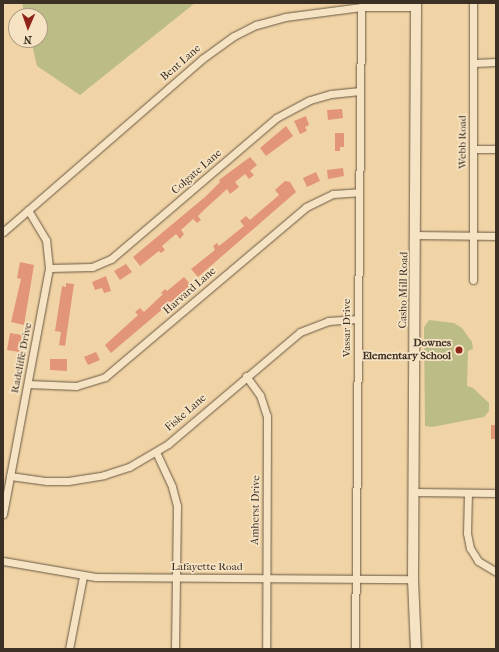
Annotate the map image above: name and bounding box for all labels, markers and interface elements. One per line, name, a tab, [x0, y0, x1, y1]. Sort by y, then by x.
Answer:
north arrow	[8, 8, 48, 48]
text: N	[23, 33, 32, 46]
street label: Bent Lane	[158, 42, 204, 84]
street label: Webb Road	[456, 115, 470, 169]
street label: Colgate Lane	[169, 147, 225, 197]
street label: Casho Mill Road	[397, 251, 411, 329]
street label: Harvard Lane	[161, 265, 219, 317]
street label: Vassar Drive	[340, 299, 354, 357]
street label: Radcliffe Drive	[9, 322, 35, 394]
place label: Downes Elementary School	[362, 337, 451, 363]
marker: Downes Elementary School	[454, 345, 464, 355]
street label: Fiske Lane	[163, 392, 209, 434]
street label: Amherst Drive	[249, 475, 263, 545]
street label: Lafayette Road	[171, 560, 243, 574]

